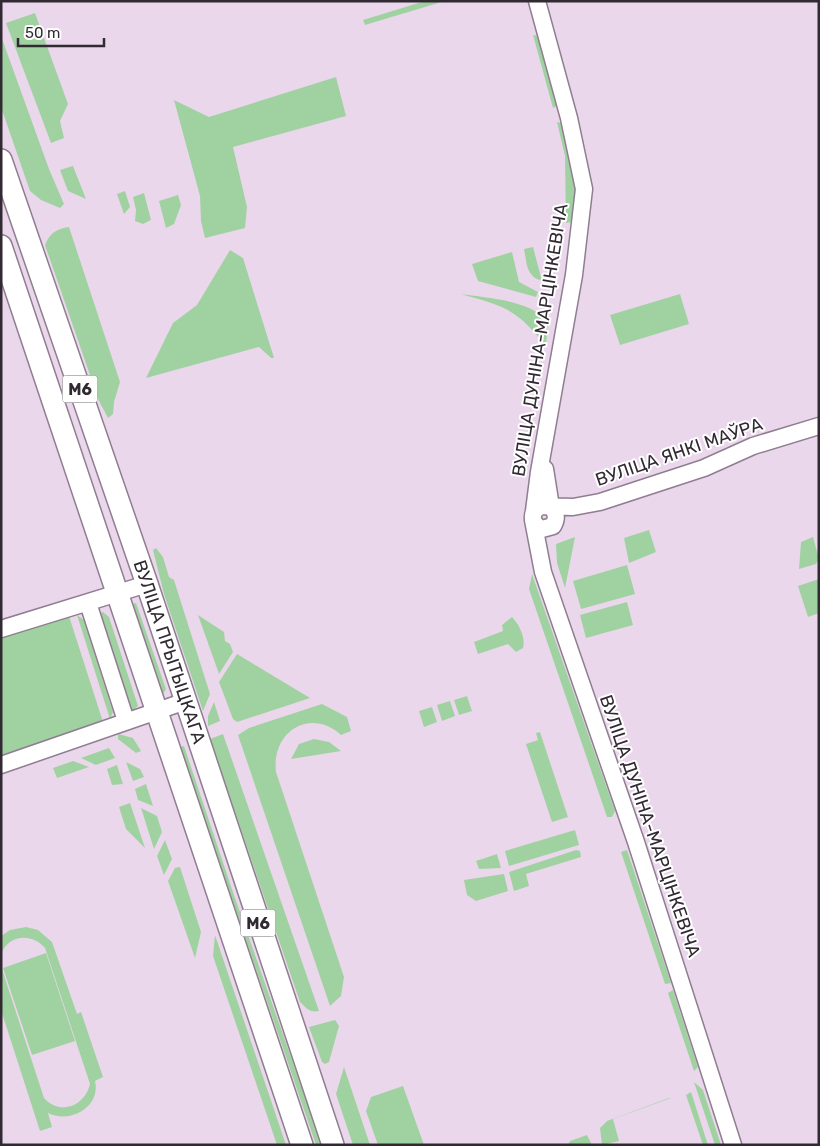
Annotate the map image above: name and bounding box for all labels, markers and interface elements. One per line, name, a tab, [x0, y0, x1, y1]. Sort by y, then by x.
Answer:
scale bar	[18, 15, 104, 47]
text: 50 m	[25, 24, 60, 42]
street label: ВУЛІЦА ДУНІНА-МАРЦІНКЕВІЧА	[508, 202, 572, 478]
road number: М6	[62, 376, 98, 402]
street label: ВУЛІЦА ЯНКІ МАЎРА	[592, 413, 766, 491]
street label: ВУЛІЦА ПРЫТЫЦКАГА	[129, 557, 210, 747]
street label: ВУЛІЦА ДУНІНА-МАРЦІНКЕВІЧА	[595, 692, 705, 960]
road number: М6	[240, 910, 276, 936]

